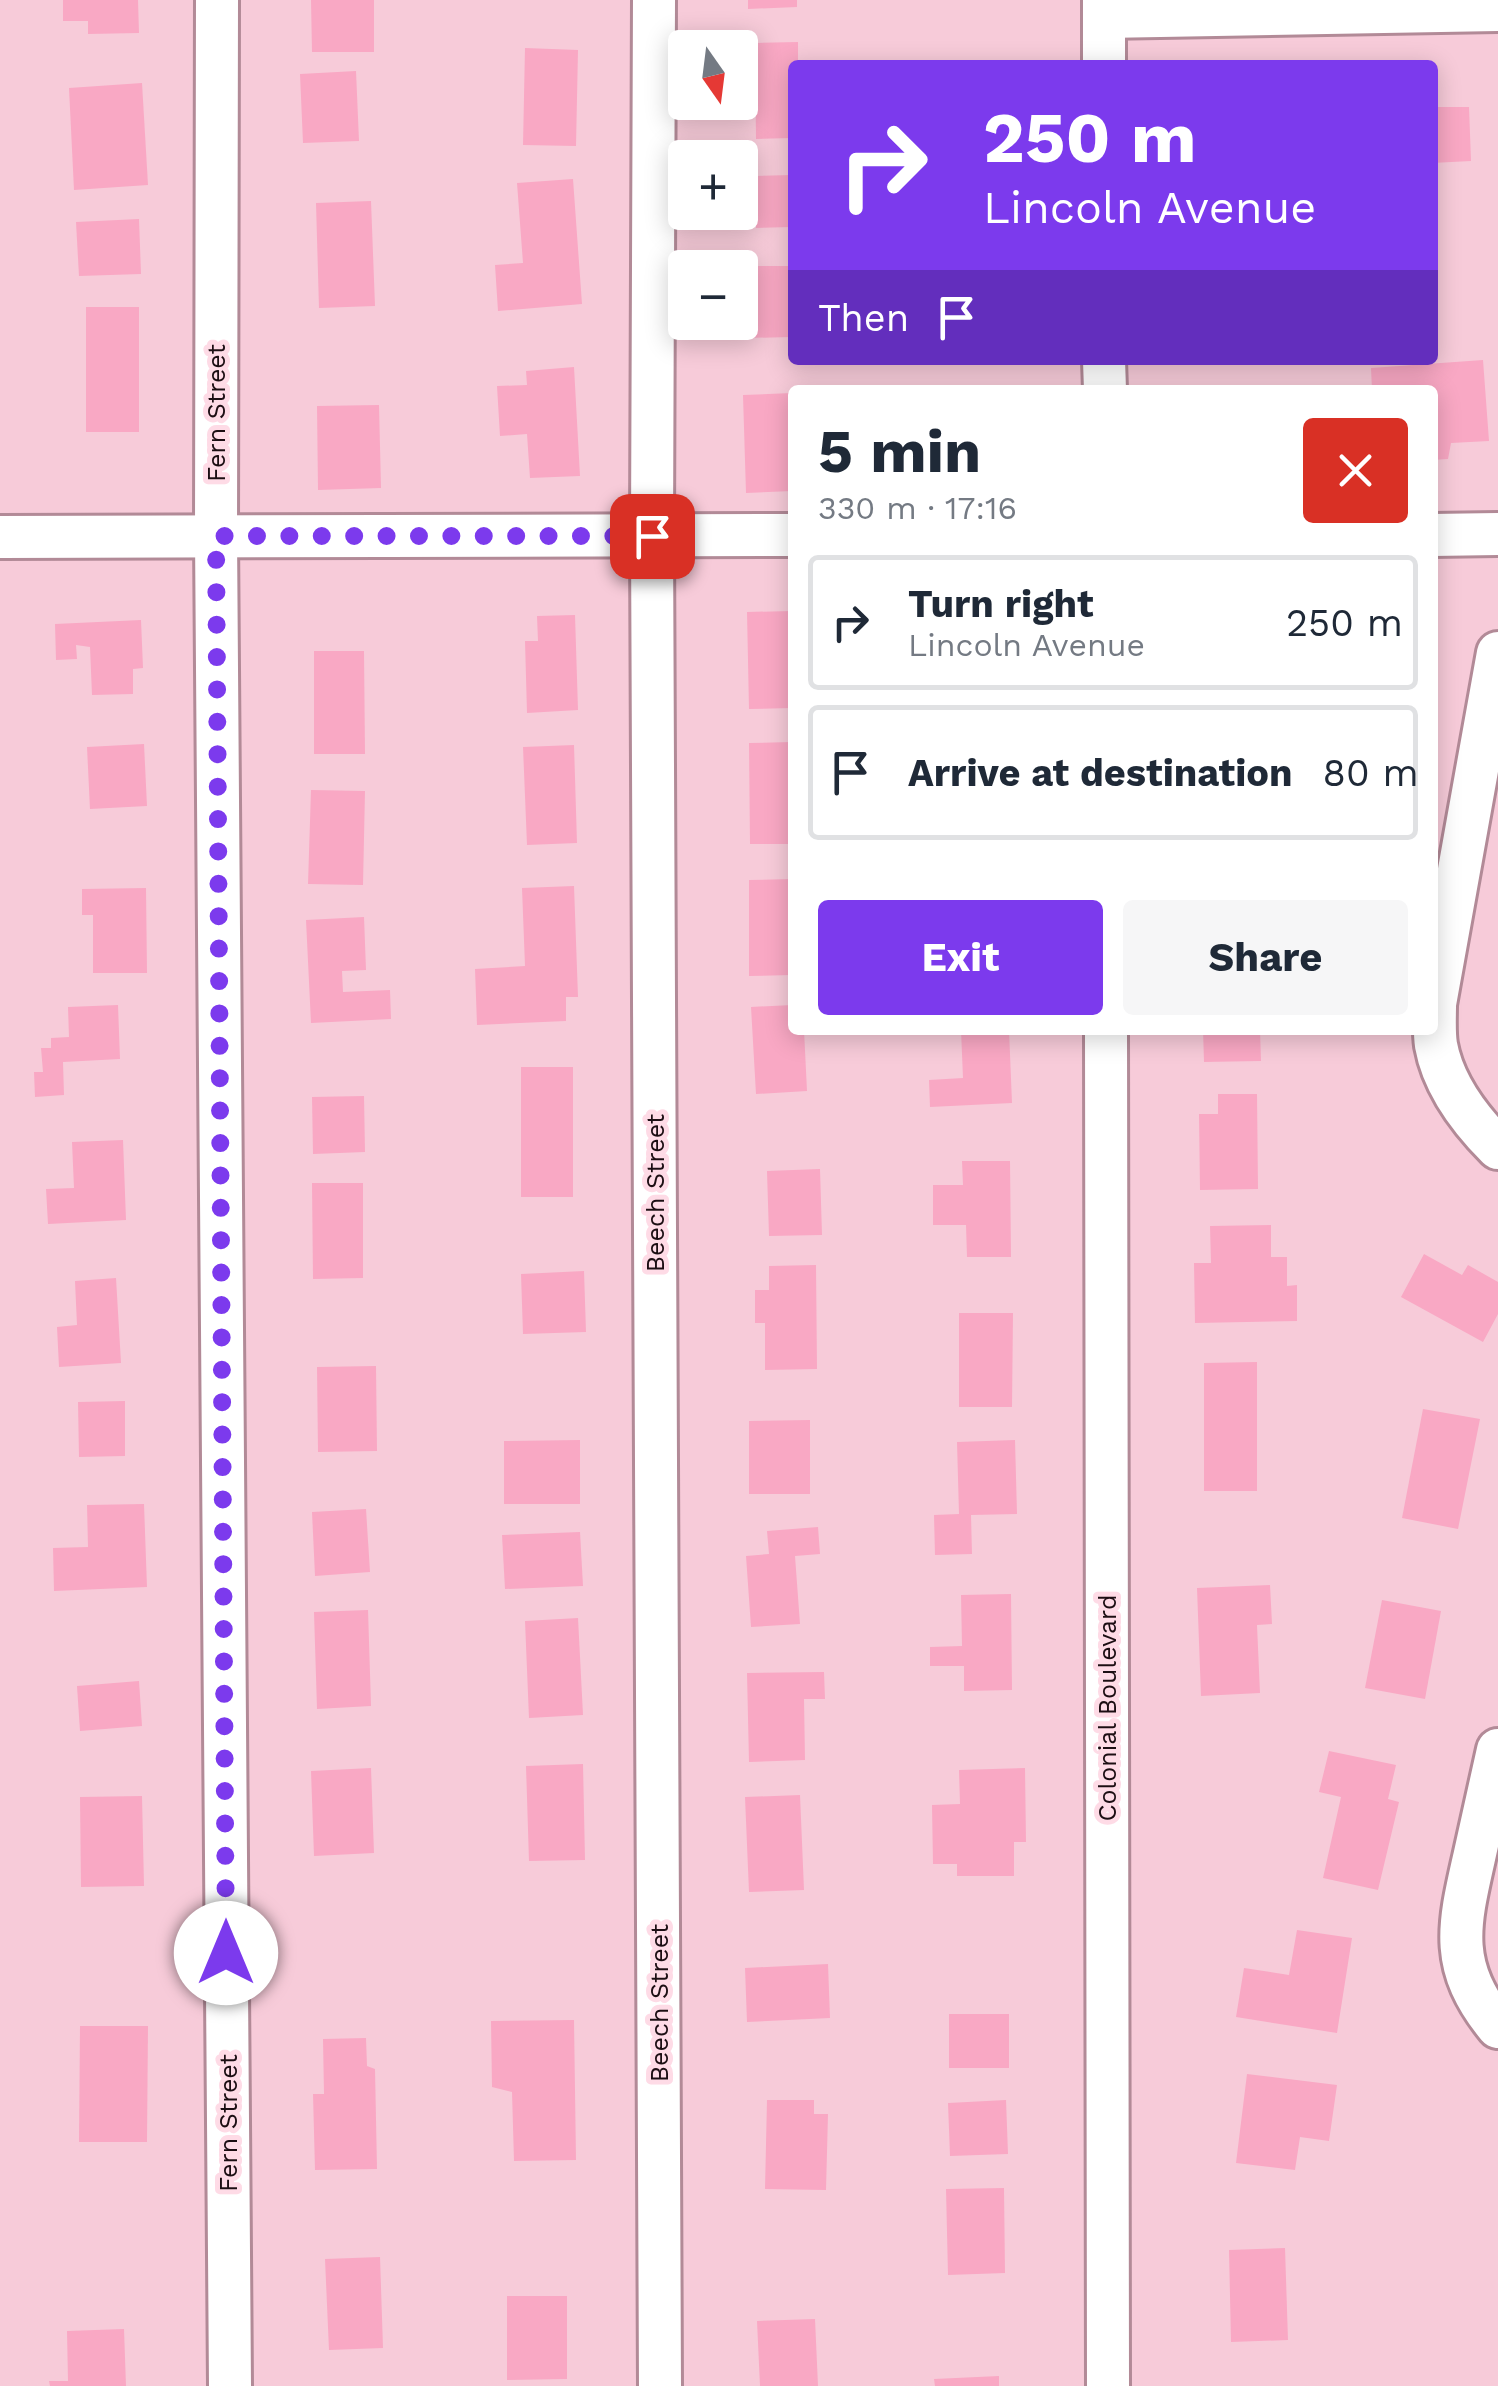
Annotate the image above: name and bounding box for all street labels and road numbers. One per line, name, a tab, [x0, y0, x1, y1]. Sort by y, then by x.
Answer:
street label: Fern Street	[202, 344, 231, 482]
street label: Beech Street	[641, 1113, 670, 1272]
street label: Colonial Boulevard	[1093, 1594, 1122, 1822]
street label: Beech Street	[645, 1923, 674, 2082]
street label: Fern Street	[214, 2054, 243, 2192]

